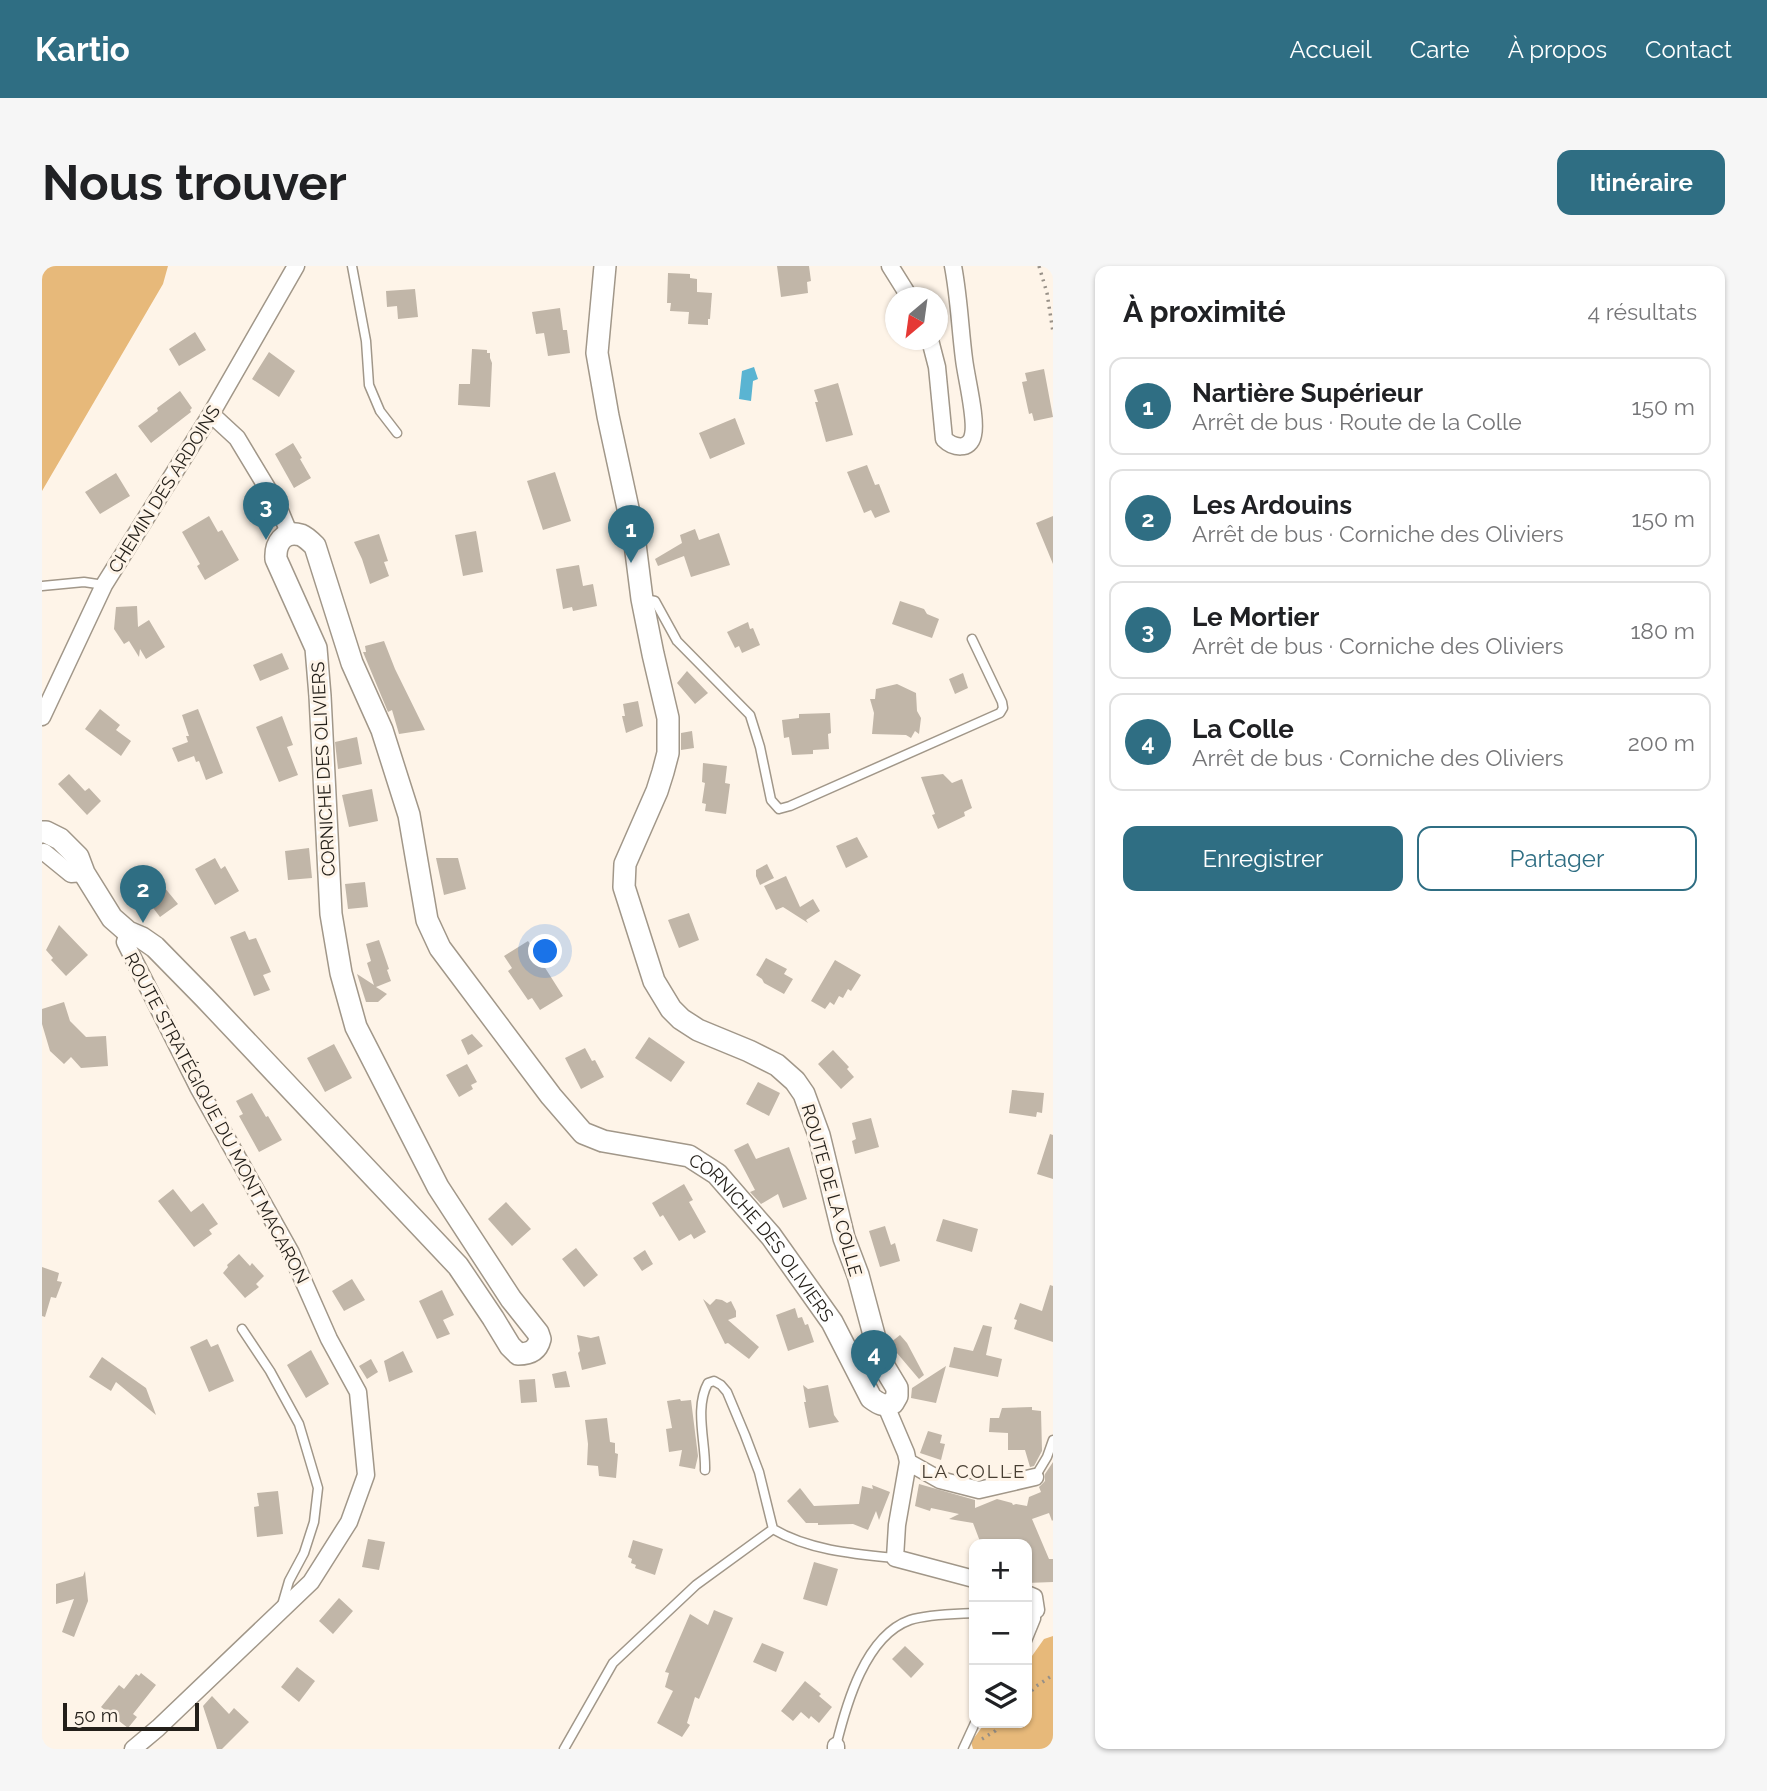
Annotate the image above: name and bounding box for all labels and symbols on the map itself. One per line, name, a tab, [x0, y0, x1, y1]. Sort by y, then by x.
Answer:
north arrow	[885, 287, 948, 350]
street label: CHEMIN DES ARDOINS	[104, 401, 224, 577]
pin: 3	[243, 482, 289, 540]
pin: 1	[608, 505, 654, 563]
street label: CORNICHE DES OLIVIERS	[307, 661, 339, 877]
pin: 2	[120, 865, 166, 923]
your location	[528, 934, 562, 968]
street label: ROUTE STRATÉGIQUE DU MONT MACARON	[120, 948, 314, 1287]
street label: ROUTE DE LA COLLE	[797, 1101, 867, 1279]
street label: CORNICHE DES OLIVIERS	[685, 1148, 839, 1325]
pin: 4	[851, 1330, 897, 1388]
district label: LA COLLE	[921, 1460, 1027, 1482]
scale bar	[63, 1700, 200, 1732]

